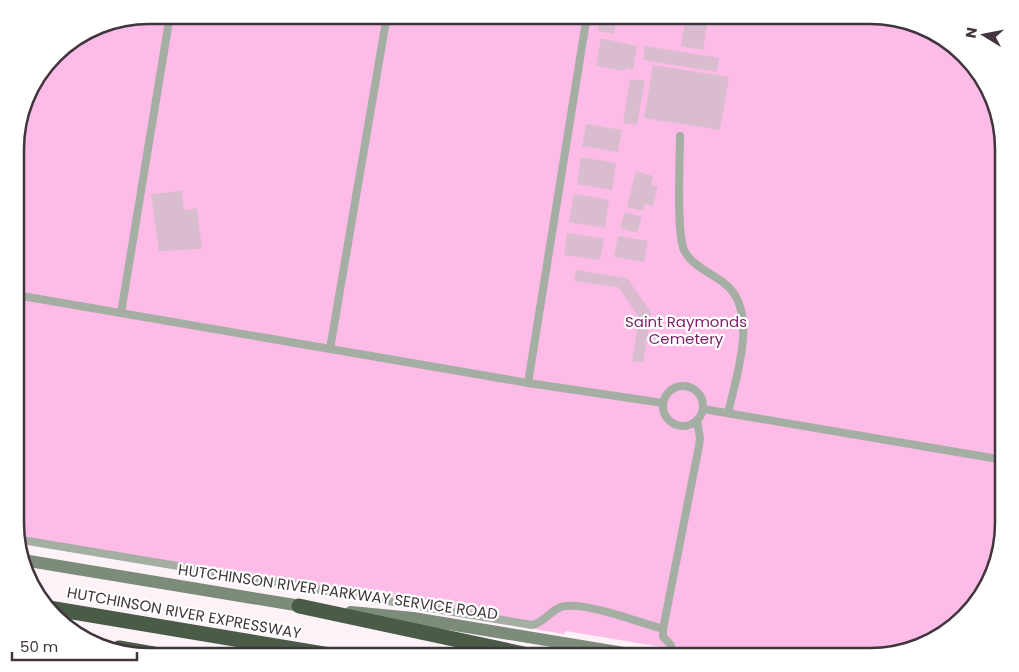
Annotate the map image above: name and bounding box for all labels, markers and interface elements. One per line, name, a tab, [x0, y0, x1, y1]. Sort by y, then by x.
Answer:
north arrow	[959, 10, 1009, 60]
text: N	[960, 26, 982, 40]
park label: Saint Raymonds Cemetery	[625, 311, 747, 349]
street label: HUTCHINSON RIVER PARKWAY SERVICE ROAD	[177, 559, 499, 624]
street label: HUTCHINSON RIVER EXPRESSWAY	[65, 582, 303, 643]
scale bar	[12, 630, 138, 662]
text: 50 m	[20, 636, 58, 657]

